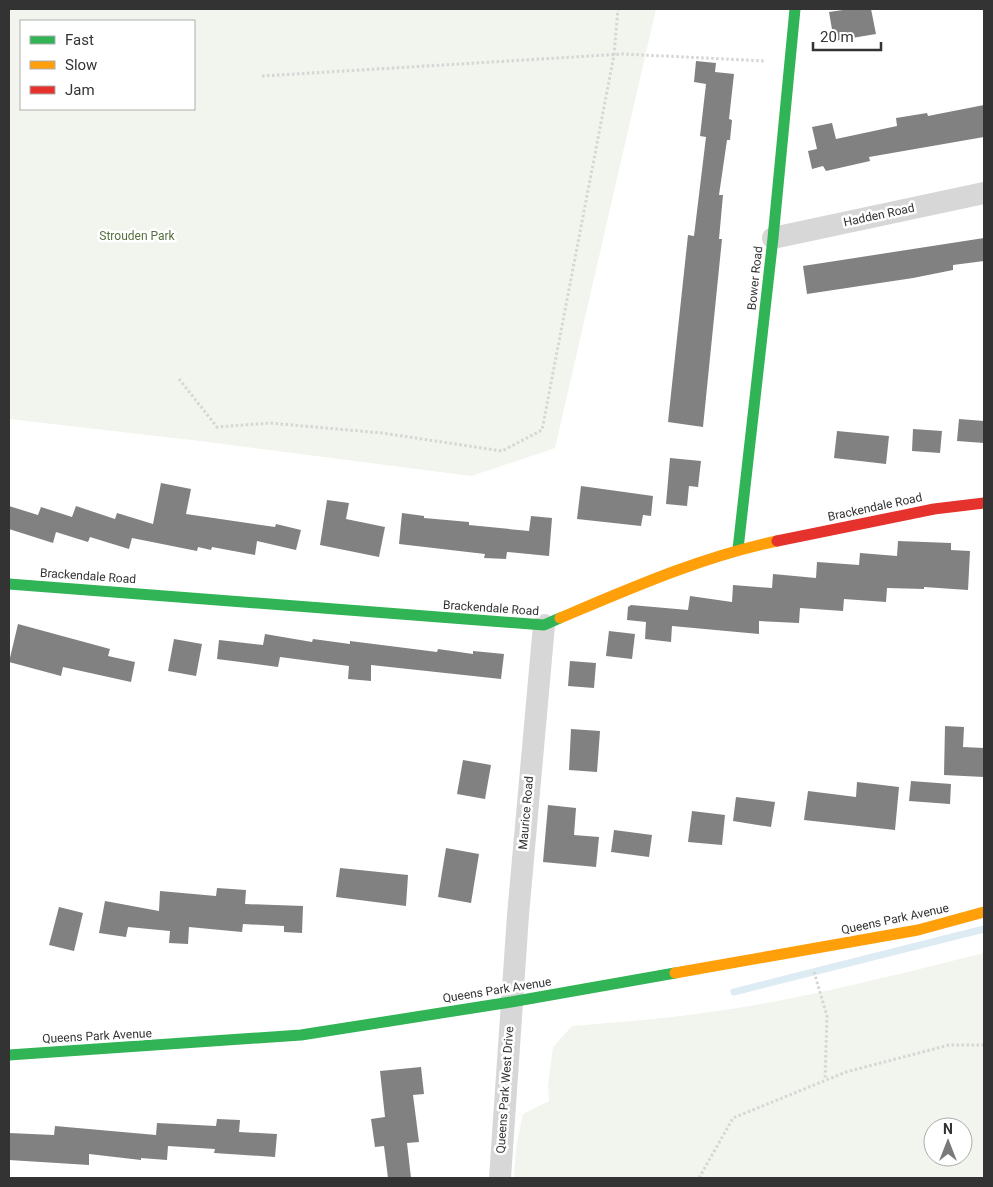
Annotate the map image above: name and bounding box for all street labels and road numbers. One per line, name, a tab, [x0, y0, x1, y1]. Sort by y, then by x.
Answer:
street label: Hadden Road	[842, 201, 916, 229]
street label: Bower Road	[745, 245, 765, 311]
street label: Brackendale Road	[827, 490, 923, 524]
street label: Brackendale Road	[40, 566, 136, 586]
street label: Brackendale Road	[443, 598, 539, 618]
street label: Maurice Road	[516, 776, 536, 850]
street label: Queens Park Avenue	[840, 901, 950, 937]
street label: Queens Park Avenue	[442, 974, 552, 1006]
street label: Queens Park Avenue	[42, 1026, 152, 1046]
street label: Queens Park West Drive	[494, 1026, 516, 1154]

